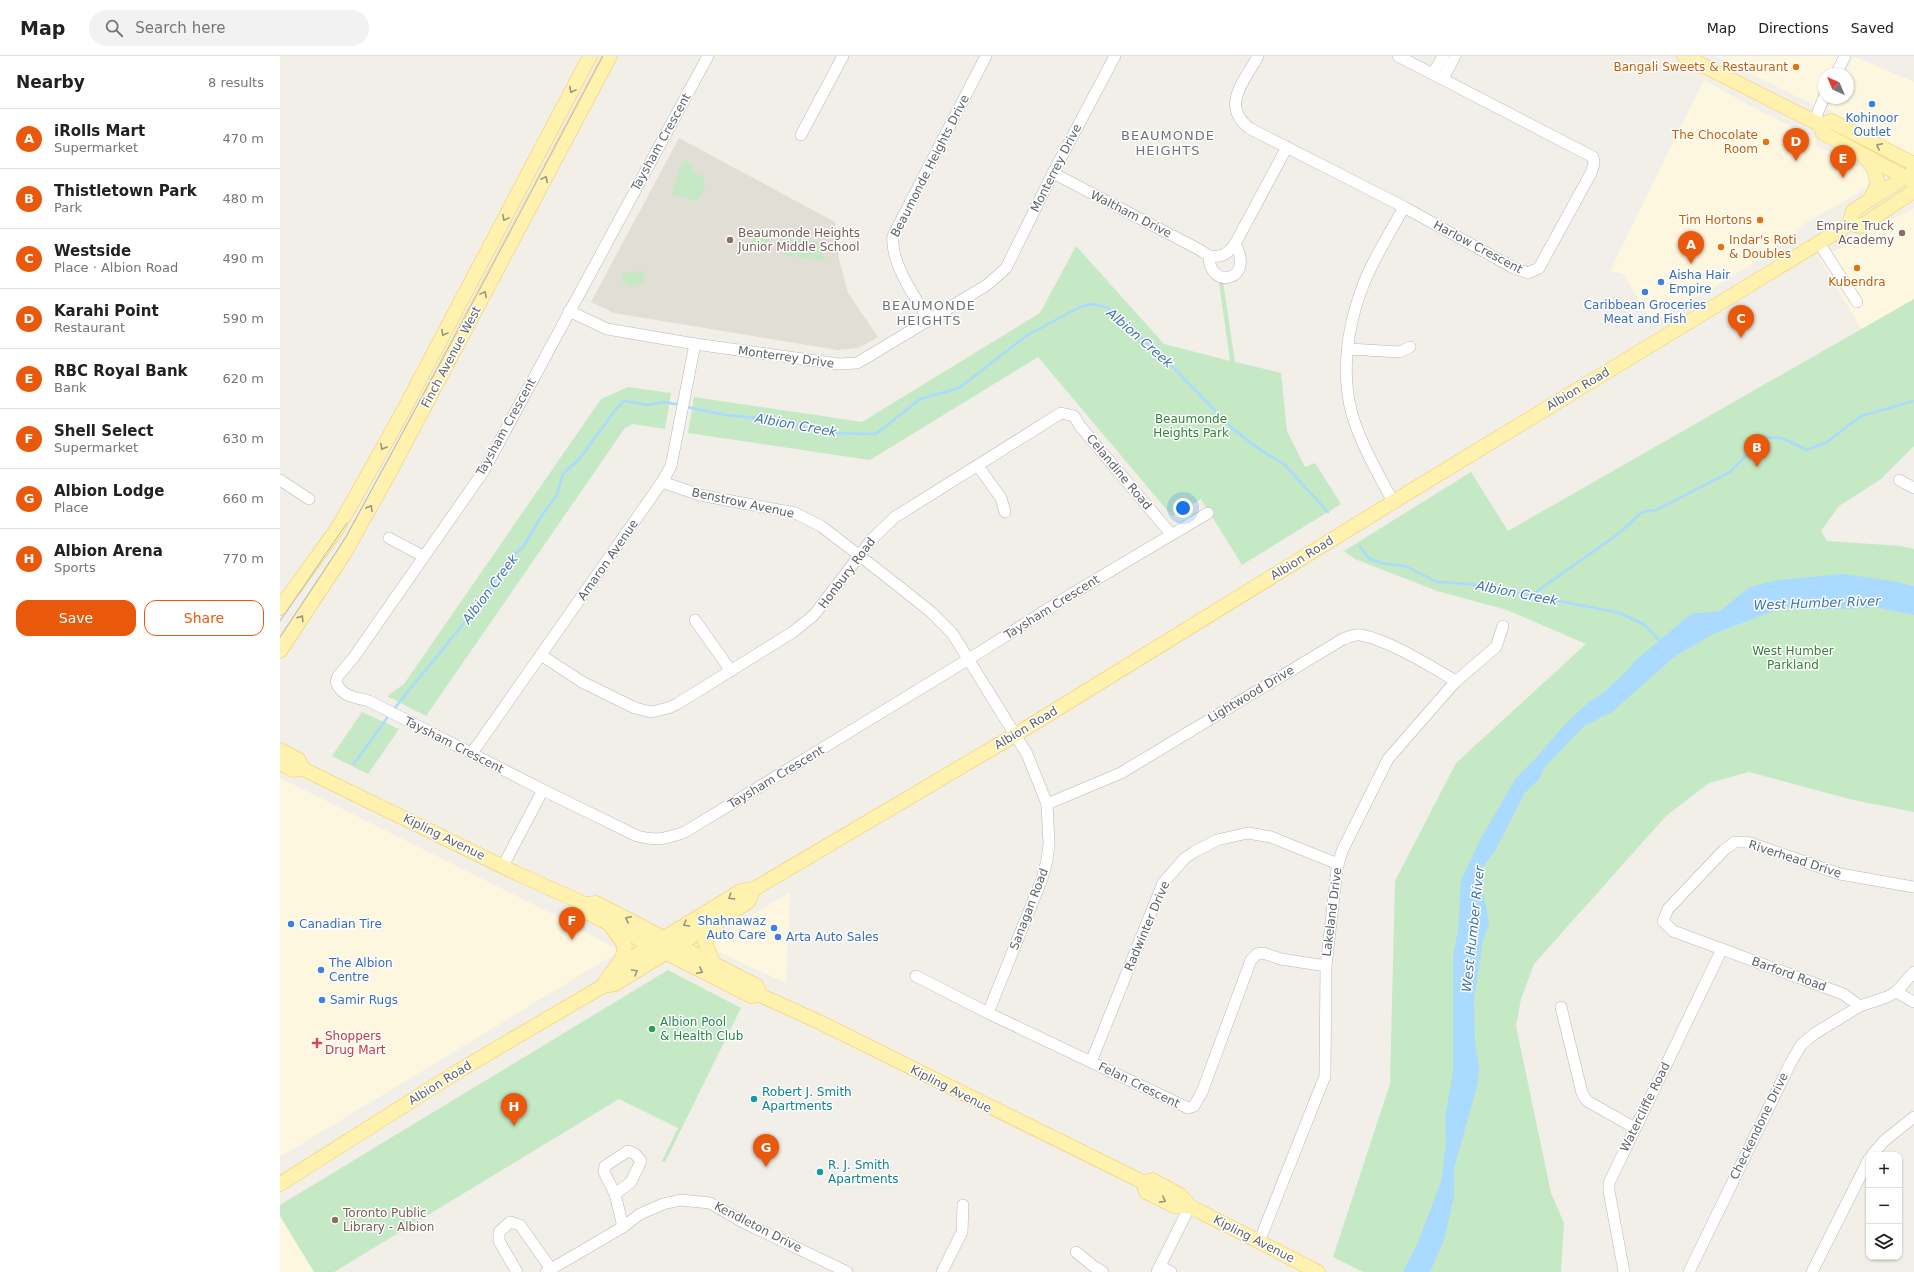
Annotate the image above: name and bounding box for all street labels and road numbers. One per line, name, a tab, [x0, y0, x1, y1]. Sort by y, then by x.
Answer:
street label: Taysham Crescent	[628, 90, 694, 194]
street label: Beaumonde Heights Drive	[888, 93, 972, 239]
street label: Monterrey Drive	[1028, 122, 1084, 214]
street label: Waltham Drive	[1088, 188, 1174, 240]
street label: Harlow Crescent	[1431, 218, 1525, 276]
street label: Finch Avenue West	[418, 304, 484, 410]
street label: Monterrey Drive	[737, 343, 835, 371]
street label: Albion Road	[1544, 365, 1612, 413]
street label: Taysham Crescent	[473, 375, 539, 479]
street label: Celandine Road	[1083, 432, 1155, 512]
street label: Benstrow Avenue	[690, 485, 796, 521]
street label: Amaron Avenue	[575, 517, 641, 603]
street label: Albion Road	[1268, 533, 1336, 583]
street label: Honbury Road	[816, 535, 878, 611]
street label: Taysham Crescent	[1001, 572, 1102, 642]
street label: Lightwood Drive	[1205, 663, 1297, 725]
street label: Albion Road	[992, 704, 1060, 752]
street label: Taysham Crescent	[401, 713, 506, 776]
street label: Taysham Crescent	[725, 743, 827, 812]
street label: Kipling Avenue	[401, 811, 487, 863]
street label: Riverhead Drive	[1747, 837, 1843, 881]
street label: Sanagan Road	[1007, 866, 1051, 952]
street label: Lakeland Drive	[1320, 867, 1344, 957]
street label: Radwinter Drive	[1122, 879, 1172, 973]
street label: Barford Road	[1750, 954, 1828, 994]
street label: Albion Road	[406, 1058, 474, 1108]
street label: Felan Crescent	[1096, 1059, 1182, 1111]
street label: Watercliffe Road	[1617, 1060, 1673, 1154]
street label: Kipling Avenue	[908, 1063, 994, 1115]
street label: Checkendone Drive	[1727, 1070, 1791, 1182]
street label: Kendleton Drive	[712, 1199, 804, 1255]
street label: Kipling Avenue	[1211, 1213, 1297, 1265]

